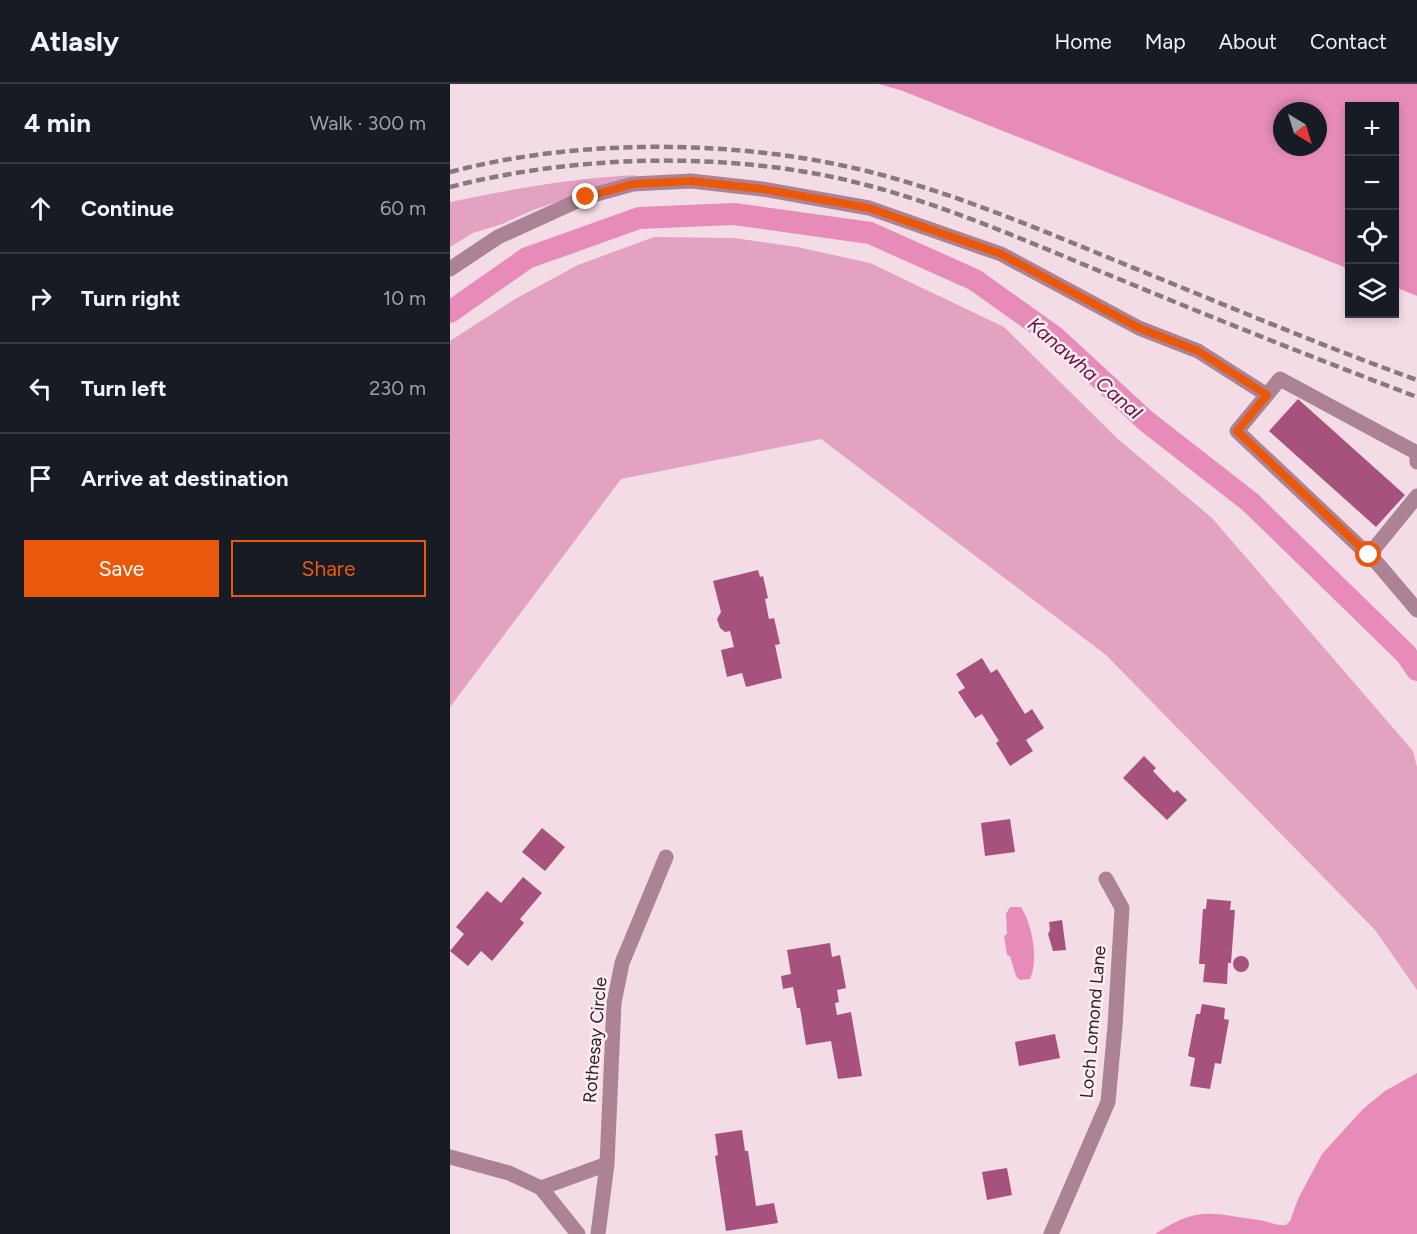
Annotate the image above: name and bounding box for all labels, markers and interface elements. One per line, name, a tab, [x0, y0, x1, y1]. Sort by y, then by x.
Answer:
text: Atlasly	[30, 24, 119, 58]
text: Home	[1055, 29, 1112, 54]
text: Map	[1145, 29, 1186, 54]
text: About	[1219, 29, 1277, 54]
text: Contact	[1310, 29, 1387, 54]
north arrow	[1273, 102, 1327, 156]
map controls	[1345, 102, 1399, 318]
button: +	[1345, 102, 1399, 156]
text: 4 min	[24, 107, 91, 139]
text: Walk · 300 m	[310, 111, 426, 135]
button: −	[1345, 156, 1399, 210]
route end	[572, 183, 598, 209]
icon: ahead	[24, 192, 57, 225]
text: Continue	[81, 195, 174, 222]
text: 60 m	[380, 196, 426, 220]
button: locate	[1345, 210, 1399, 264]
button: layers	[1345, 264, 1399, 318]
icon: right	[24, 282, 57, 315]
text: Turn right	[81, 285, 180, 312]
text: 10 m	[383, 286, 426, 310]
water label: Kanawha Canal	[1023, 312, 1148, 425]
icon: left	[24, 372, 57, 405]
text: Turn left	[81, 375, 167, 402]
text: 230 m	[369, 376, 426, 400]
icon: arrive	[24, 462, 57, 495]
text: Arrive at destination	[81, 465, 289, 492]
button: Save	[24, 540, 219, 597]
button: Share	[231, 540, 426, 597]
route start	[1355, 541, 1381, 567]
street label: Loch Lomond Lane	[1075, 945, 1111, 1099]
street label: Rothesay Circle	[579, 976, 611, 1104]

